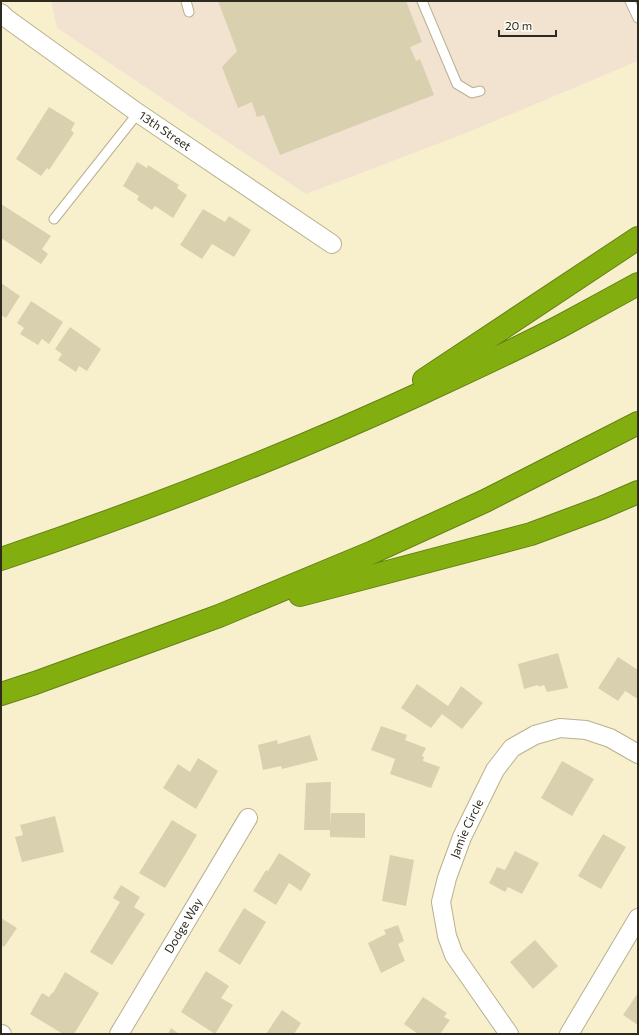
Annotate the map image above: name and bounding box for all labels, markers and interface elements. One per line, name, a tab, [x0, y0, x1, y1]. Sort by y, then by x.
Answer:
scale bar	[499, 12, 556, 38]
text: 20 m	[505, 18, 532, 32]
street label: 13th Street	[137, 108, 194, 153]
street label: Jamie Circle	[447, 796, 486, 860]
street label: Dodge Way	[161, 895, 205, 956]

